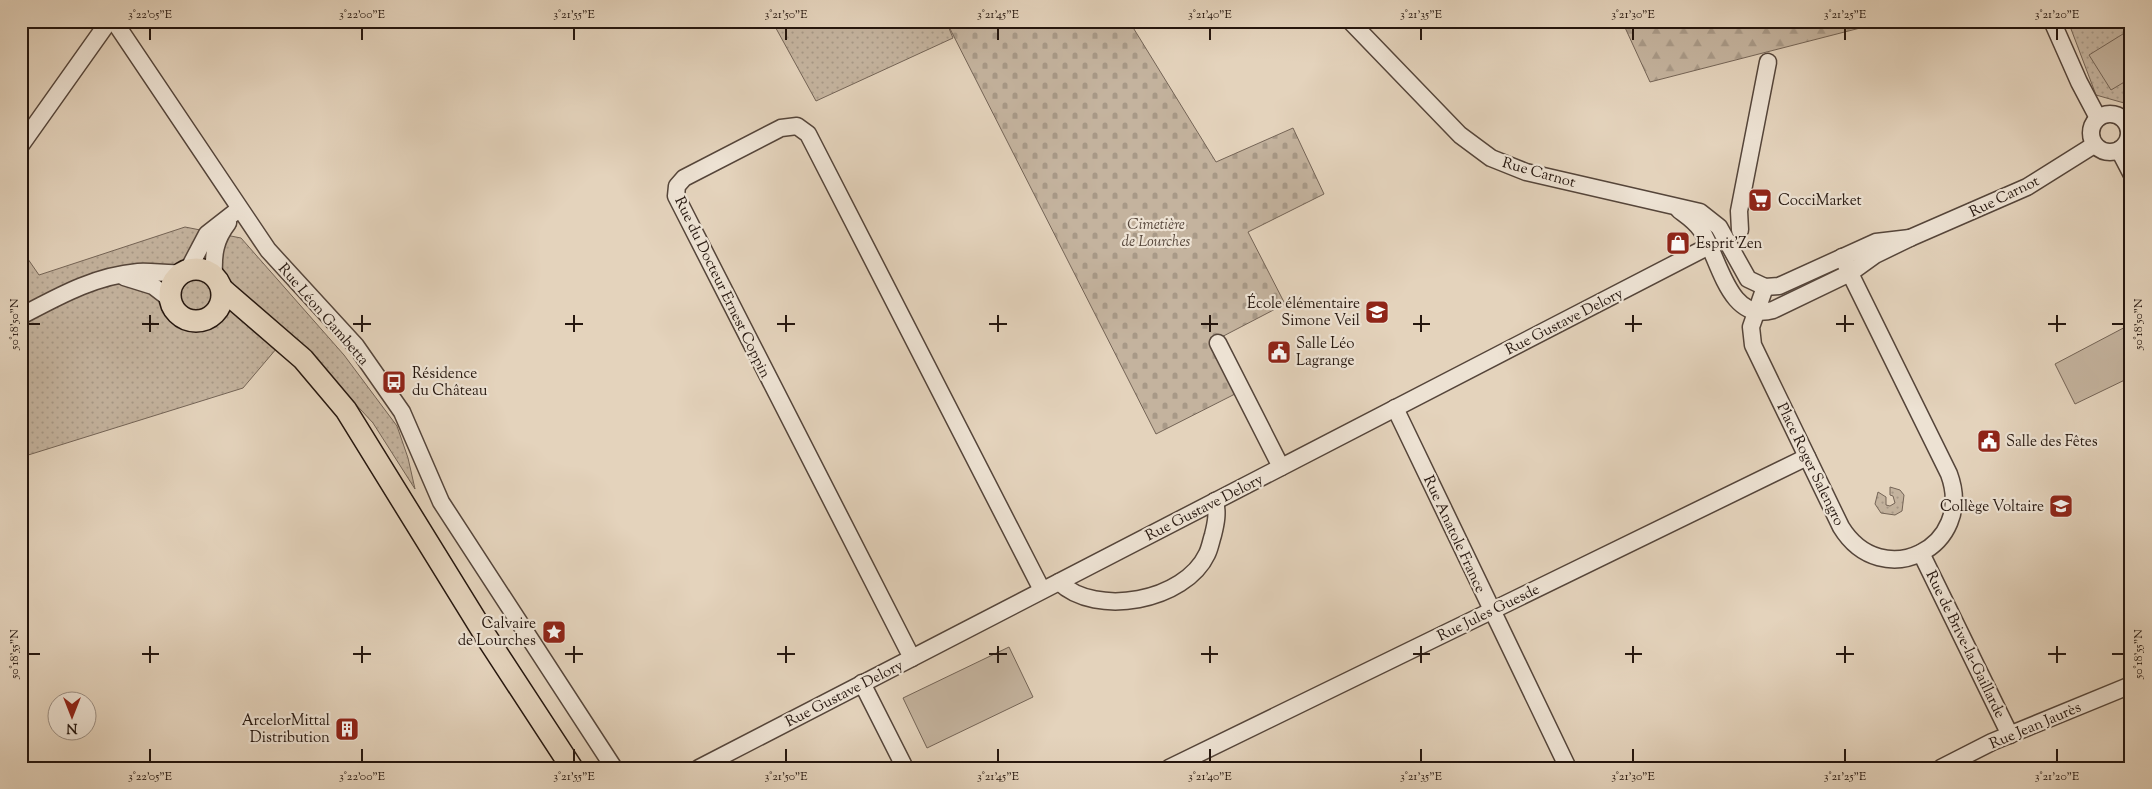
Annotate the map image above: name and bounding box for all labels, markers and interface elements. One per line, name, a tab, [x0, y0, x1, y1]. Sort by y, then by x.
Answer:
text: 3°22'05"E	[128, 6, 173, 24]
text: 3°22'00"E	[339, 6, 386, 24]
text: 3°21'55"E	[553, 6, 595, 24]
text: 3°21'50"E	[764, 6, 808, 24]
text: 3°21'45"E	[977, 6, 1020, 24]
text: 3°21'40"E	[1188, 6, 1233, 24]
text: 3°21'35"E	[1400, 6, 1443, 24]
text: 3°21'30"E	[1611, 6, 1656, 24]
text: 3°21'25"E	[1824, 6, 1867, 24]
text: 3°21'20"E	[2035, 6, 2080, 24]
street label: Rue Carnot	[1499, 153, 1578, 194]
street label: Rue Carnot	[1966, 171, 2043, 223]
supermarket icon: CocciMarket	[1747, 187, 1773, 213]
place label: CocciMarket	[1778, 191, 1862, 212]
street label: Rue du Docteur Ernest Coppin	[668, 193, 775, 382]
park label: Cimetière de Lourches	[1122, 215, 1190, 253]
shop icon: Esprit'Zen	[1665, 230, 1691, 256]
place label: Esprit'Zen	[1696, 234, 1763, 255]
street label: Rue Léon Gambetta	[273, 259, 373, 371]
street label: Rue Gustave Delory	[1502, 283, 1628, 361]
place label: École élémentaire Simone Veil	[1247, 293, 1360, 332]
text: 50°18'50"N	[6, 298, 24, 351]
text: 50°18'50"N	[2130, 298, 2148, 351]
school or university icon: École élémentaire Simone Veil	[1364, 299, 1390, 325]
place label: Salle Léo Lagrange	[1296, 334, 1355, 372]
public building icon: Salle Léo Lagrange	[1266, 339, 1292, 365]
place label: Résidence du Château	[412, 364, 488, 402]
bus stop icon: Résidence du Château	[381, 369, 407, 395]
street label: Place Roger Salengro	[1771, 400, 1849, 530]
public building icon: Salle des Fêtes	[1976, 428, 2002, 454]
place label: Salle des Fêtes	[2006, 432, 2098, 453]
street label: Rue Gustave Delory	[1142, 469, 1268, 547]
street label: Rue Anatole France	[1417, 472, 1490, 597]
school or university icon: Collège Voltaire	[2048, 493, 2074, 519]
place label: Collège Voltaire	[1940, 497, 2044, 518]
street label: Rue de Brive-la-Gaillarde	[1920, 567, 2010, 722]
street label: Rue Jules Guesde	[1434, 579, 1543, 647]
place label: Calvaire de Lourches	[458, 614, 536, 652]
place icon: Calvaire de Lourches	[541, 619, 567, 645]
text: 50°18'55"N	[6, 629, 24, 680]
text: 50°18'55"N	[2130, 629, 2148, 680]
street label: Rue Gustave Delory	[782, 655, 908, 733]
north arrow	[48, 692, 98, 742]
street label: Rue Jean Jaurès	[1987, 698, 2085, 755]
place label: ArcelorMittal Distribution	[242, 711, 330, 749]
building icon: ArcelorMittal Distribution	[334, 716, 360, 742]
text: N	[66, 717, 78, 737]
text: 3°22'05"E	[128, 768, 173, 786]
text: 3°22'00"E	[339, 768, 386, 786]
text: 3°21'55"E	[553, 768, 595, 786]
text: 3°21'50"E	[764, 768, 808, 786]
text: 3°21'45"E	[977, 768, 1020, 786]
text: 3°21'40"E	[1188, 768, 1233, 786]
text: 3°21'35"E	[1400, 768, 1443, 786]
text: 3°21'30"E	[1611, 768, 1656, 786]
text: 3°21'25"E	[1824, 768, 1867, 786]
text: 3°21'20"E	[2035, 768, 2080, 786]

